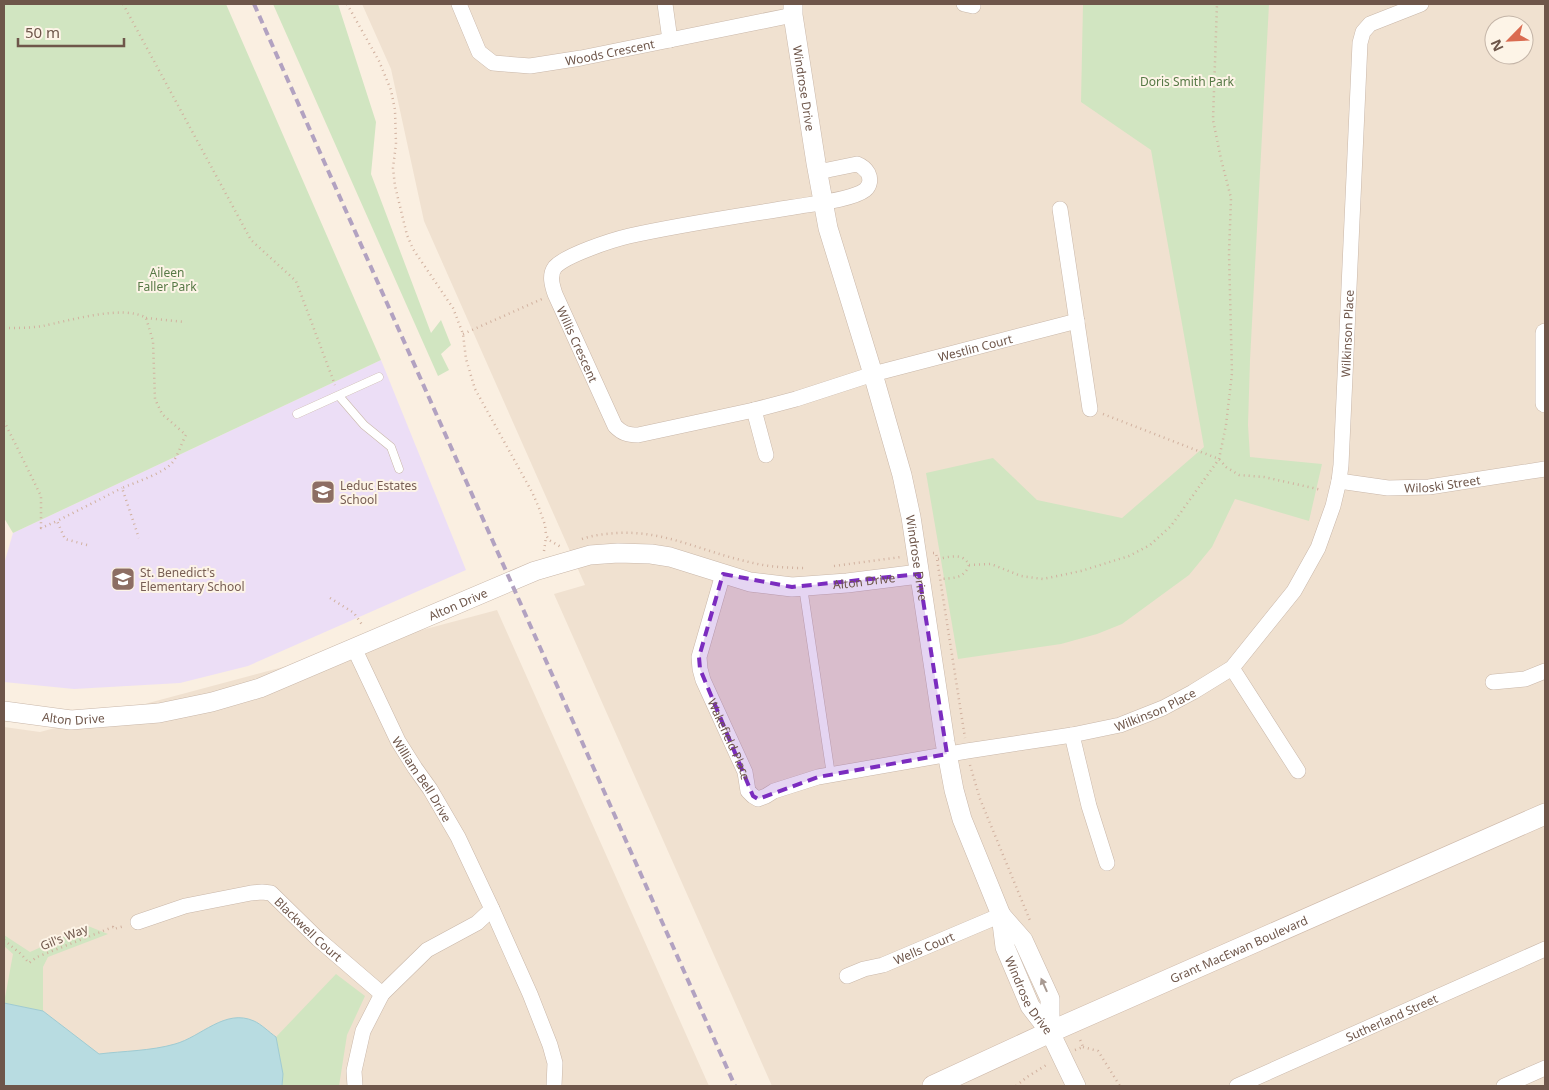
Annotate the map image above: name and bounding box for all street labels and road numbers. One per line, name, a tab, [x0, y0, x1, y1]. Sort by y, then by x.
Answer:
street label: Woods Crescent	[564, 35, 657, 69]
street label: Windrose Drive	[789, 44, 819, 132]
street label: Wilkinson Place	[1336, 289, 1357, 378]
street label: Willis Crescent	[553, 303, 603, 385]
street label: Westlin Court	[936, 329, 1015, 365]
street label: Wiloski Street	[1404, 471, 1482, 496]
street label: Windrose Drive	[902, 514, 932, 602]
street label: Alton Drive	[832, 569, 897, 592]
street label: Alton Drive	[426, 584, 490, 624]
street label: Wilkinson Place	[1112, 684, 1199, 735]
street label: Wakefield Place	[704, 696, 755, 782]
street label: Alton Drive	[41, 708, 106, 729]
street label: William Bell Drive	[389, 733, 456, 825]
street label: Blackwell Court	[271, 893, 347, 965]
street label: Grant MacEwan Boulevard	[1167, 911, 1310, 987]
street label: Gil's Way	[38, 919, 91, 954]
street label: Wells Court	[891, 927, 957, 968]
street label: Windrose Drive	[1001, 954, 1057, 1038]
street label: Sutherland Street	[1343, 989, 1441, 1045]

